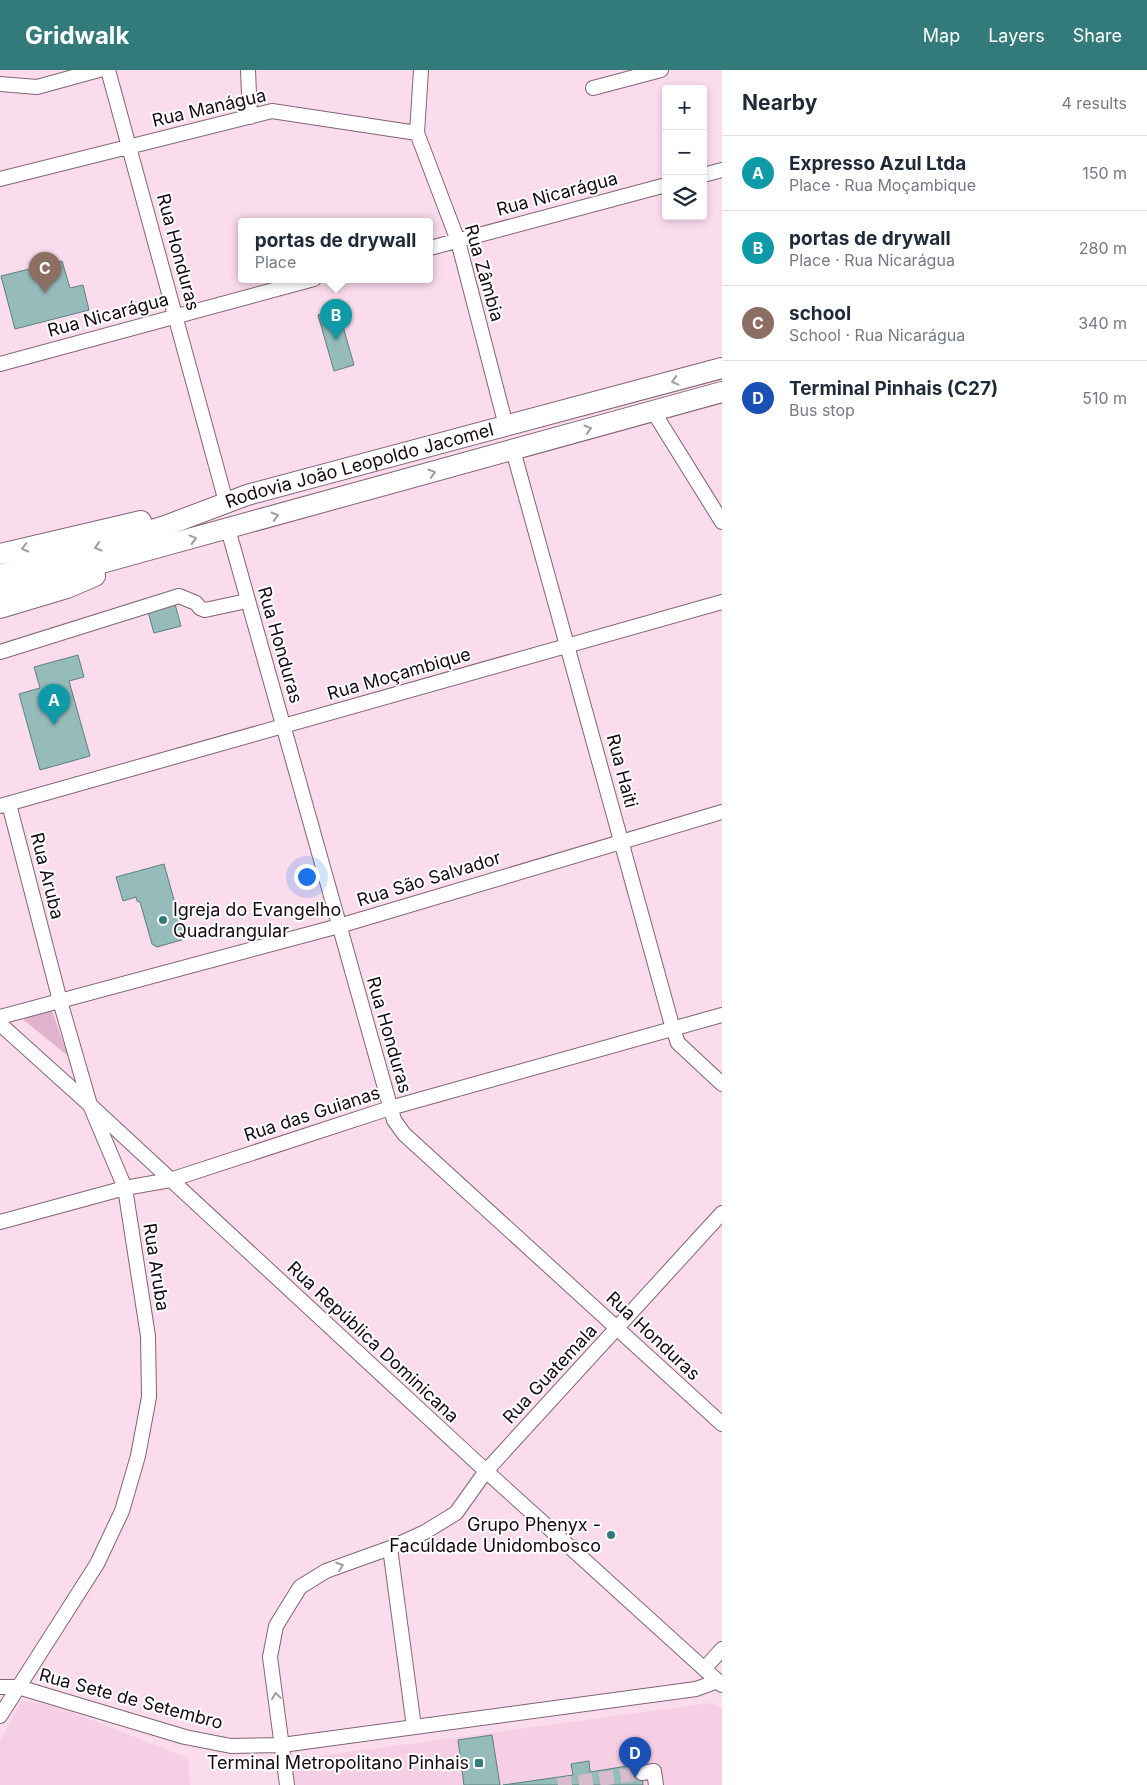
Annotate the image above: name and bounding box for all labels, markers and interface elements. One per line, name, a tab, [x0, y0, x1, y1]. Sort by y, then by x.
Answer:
text: Gridwalk	[25, 21, 129, 50]
text: Map	[923, 25, 960, 46]
text: Layers	[988, 25, 1045, 46]
text: Share	[1073, 25, 1122, 46]
street label: Rua Manágua	[150, 84, 268, 131]
map controls	[662, 85, 707, 220]
button: +	[662, 85, 707, 130]
text: Nearby	[742, 90, 817, 115]
text: 4 results	[1062, 93, 1127, 113]
button: −	[662, 130, 707, 175]
text: Expresso Azul Ltda	[789, 152, 966, 175]
text: A	[752, 163, 764, 183]
text: 150 m	[1082, 163, 1127, 183]
street label: Rua Nicarágua	[494, 167, 620, 220]
button: layers	[662, 175, 707, 220]
text: Place · Rua Moçambique	[789, 175, 976, 195]
street label: Rua Honduras	[153, 191, 204, 313]
popup	[238, 218, 433, 283]
street label: Rua Zâmbia	[461, 222, 508, 324]
text: portas de drywall	[789, 227, 951, 250]
text: portas de drywall	[255, 229, 416, 252]
text: B	[753, 238, 763, 258]
text: 280 m	[1079, 238, 1127, 258]
text: Place · Rua Nicarágua	[789, 250, 955, 270]
pin: C	[29, 252, 61, 293]
text: Place	[255, 252, 296, 272]
street label: Rua Nicarágua	[45, 288, 171, 341]
pin: B	[320, 299, 352, 340]
text: school	[789, 302, 851, 325]
text: C	[752, 313, 764, 333]
text: 340 m	[1078, 313, 1127, 333]
text: School · Rua Nicarágua	[789, 325, 965, 345]
one-way arrow	[670, 375, 679, 386]
text: Terminal Pinhais (C27)	[789, 377, 998, 400]
text: D	[752, 388, 764, 408]
text: 510 m	[1082, 388, 1127, 408]
text: Bus stop	[789, 400, 855, 420]
street label: Rodovia João Leopoldo Jacomel	[222, 419, 496, 512]
one-way arrow	[584, 424, 593, 435]
one-way arrow	[427, 468, 435, 478]
one-way arrow	[271, 511, 280, 522]
one-way arrow	[189, 534, 197, 545]
one-way arrow	[94, 541, 102, 551]
one-way arrow	[22, 542, 30, 552]
street label: Rua Honduras	[254, 584, 307, 706]
street label: Rua Moçambique	[325, 643, 473, 704]
pin: A	[38, 684, 70, 725]
street label: Rua Haiti	[603, 732, 642, 810]
street label: Rua Aruba	[27, 830, 68, 921]
street label: Rua São Salvador	[354, 847, 504, 910]
your location	[294, 864, 320, 890]
place label: Igreja do Evangelho Quadrangular	[173, 899, 341, 941]
marker: Igreja do Evangelho Quadrangular	[157, 914, 169, 926]
street label: Rua Honduras	[363, 974, 416, 1096]
street label: Rua das Guianas	[241, 1082, 383, 1145]
street label: Rua Aruba	[139, 1222, 174, 1312]
street label: Rua República Dominicana	[283, 1257, 463, 1427]
street label: Rua Honduras	[602, 1287, 704, 1384]
street label: Rua Guatemala	[498, 1320, 601, 1428]
place label: Grupo Phenyx - Faculdade Unidombosco	[389, 1514, 601, 1556]
marker: Grupo Phenyx - Faculdade Unidombosco	[605, 1529, 617, 1541]
one-way arrow	[335, 1562, 344, 1572]
street label: Rua Sete de Setembro	[37, 1664, 225, 1733]
one-way arrow	[271, 1692, 281, 1701]
pin: D	[619, 1737, 651, 1778]
place label: Terminal Metropolitano Pinhais	[207, 1752, 469, 1773]
marker: Terminal Metropolitano Pinhais	[473, 1757, 485, 1769]

